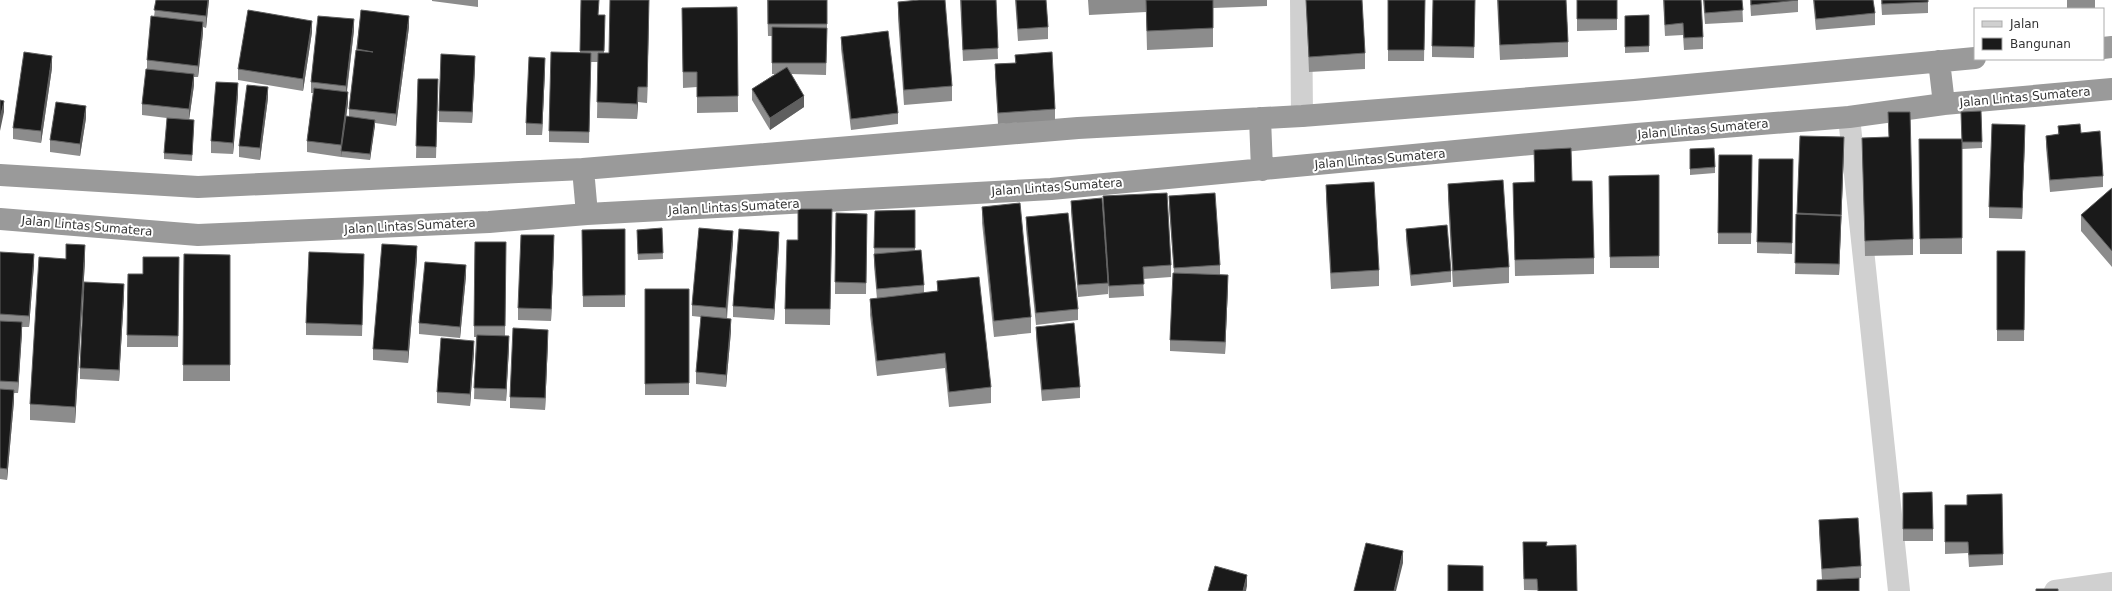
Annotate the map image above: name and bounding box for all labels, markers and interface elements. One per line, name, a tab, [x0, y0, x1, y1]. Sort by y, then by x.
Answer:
legend	[1974, 8, 2104, 60]
text: Jalan	[2009, 17, 2039, 31]
text: Bangunan	[2010, 37, 2071, 51]
street label: Jalan Lintas Sumatera	[1958, 84, 2091, 110]
street label: Jalan Lintas Sumatera	[1636, 116, 1769, 142]
street label: Jalan Lintas Sumatera	[1313, 146, 1446, 172]
street label: Jalan Lintas Sumatera	[990, 175, 1123, 199]
street label: Jalan Lintas Sumatera	[667, 197, 800, 217]
street label: Jalan Lintas Sumatera	[20, 213, 153, 239]
street label: Jalan Lintas Sumatera	[343, 216, 476, 236]

